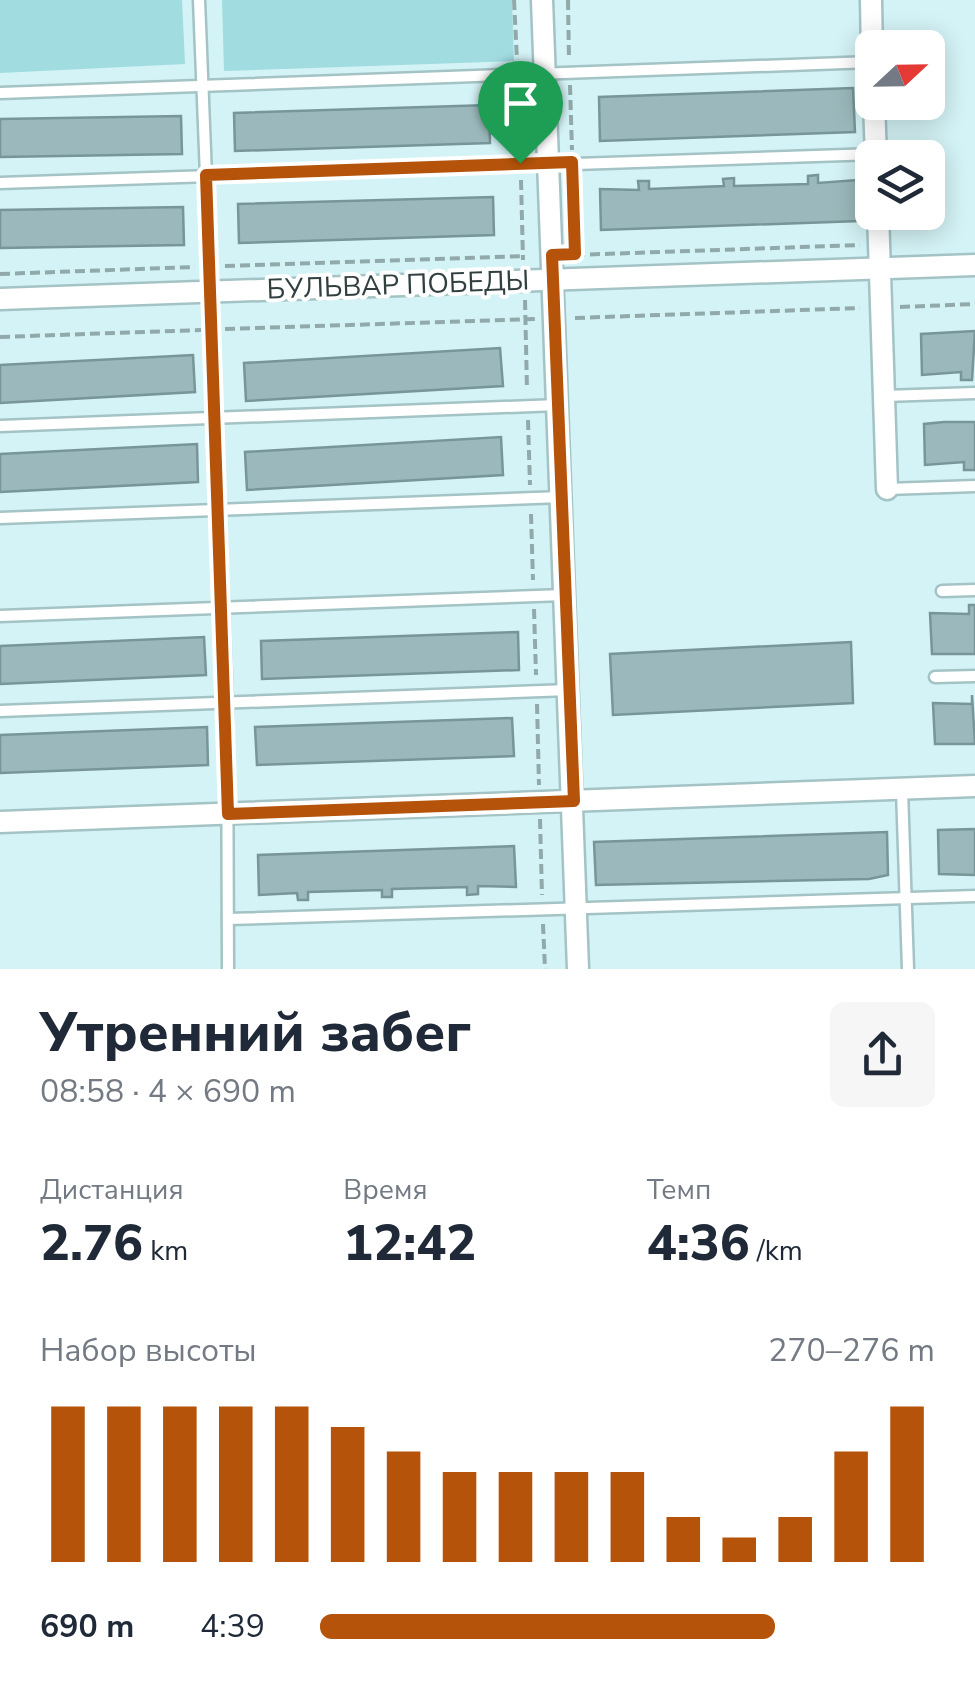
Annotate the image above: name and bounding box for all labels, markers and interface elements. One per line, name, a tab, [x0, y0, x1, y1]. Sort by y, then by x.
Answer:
north arrow	[855, 30, 945, 120]
map controls	[855, 30, 945, 230]
pin	[478, 61, 563, 164]
icon: arrive	[493, 76, 548, 131]
button: layers	[855, 140, 945, 230]
street label: БУЛЬВАР ПОБЕДЫ	[266, 261, 530, 309]
text: Утренний забег	[40, 995, 471, 1070]
button: share	[830, 1002, 935, 1107]
text: 08:58 · 4 × 690 m	[40, 1070, 296, 1113]
text: Дистанция	[40, 1171, 184, 1209]
text: Время	[343, 1171, 428, 1209]
text: Темп	[647, 1171, 711, 1209]
text: 2.76	[40, 1209, 143, 1278]
text: 12:42	[343, 1209, 476, 1278]
text: 4:36	[647, 1209, 750, 1278]
text: km	[143, 1232, 188, 1270]
text: /km	[750, 1232, 803, 1270]
text: Набор высоты	[40, 1329, 257, 1372]
text: 270–276 m	[768, 1329, 935, 1372]
text: 690 m	[40, 1605, 134, 1648]
text: 4:39	[200, 1605, 265, 1648]

